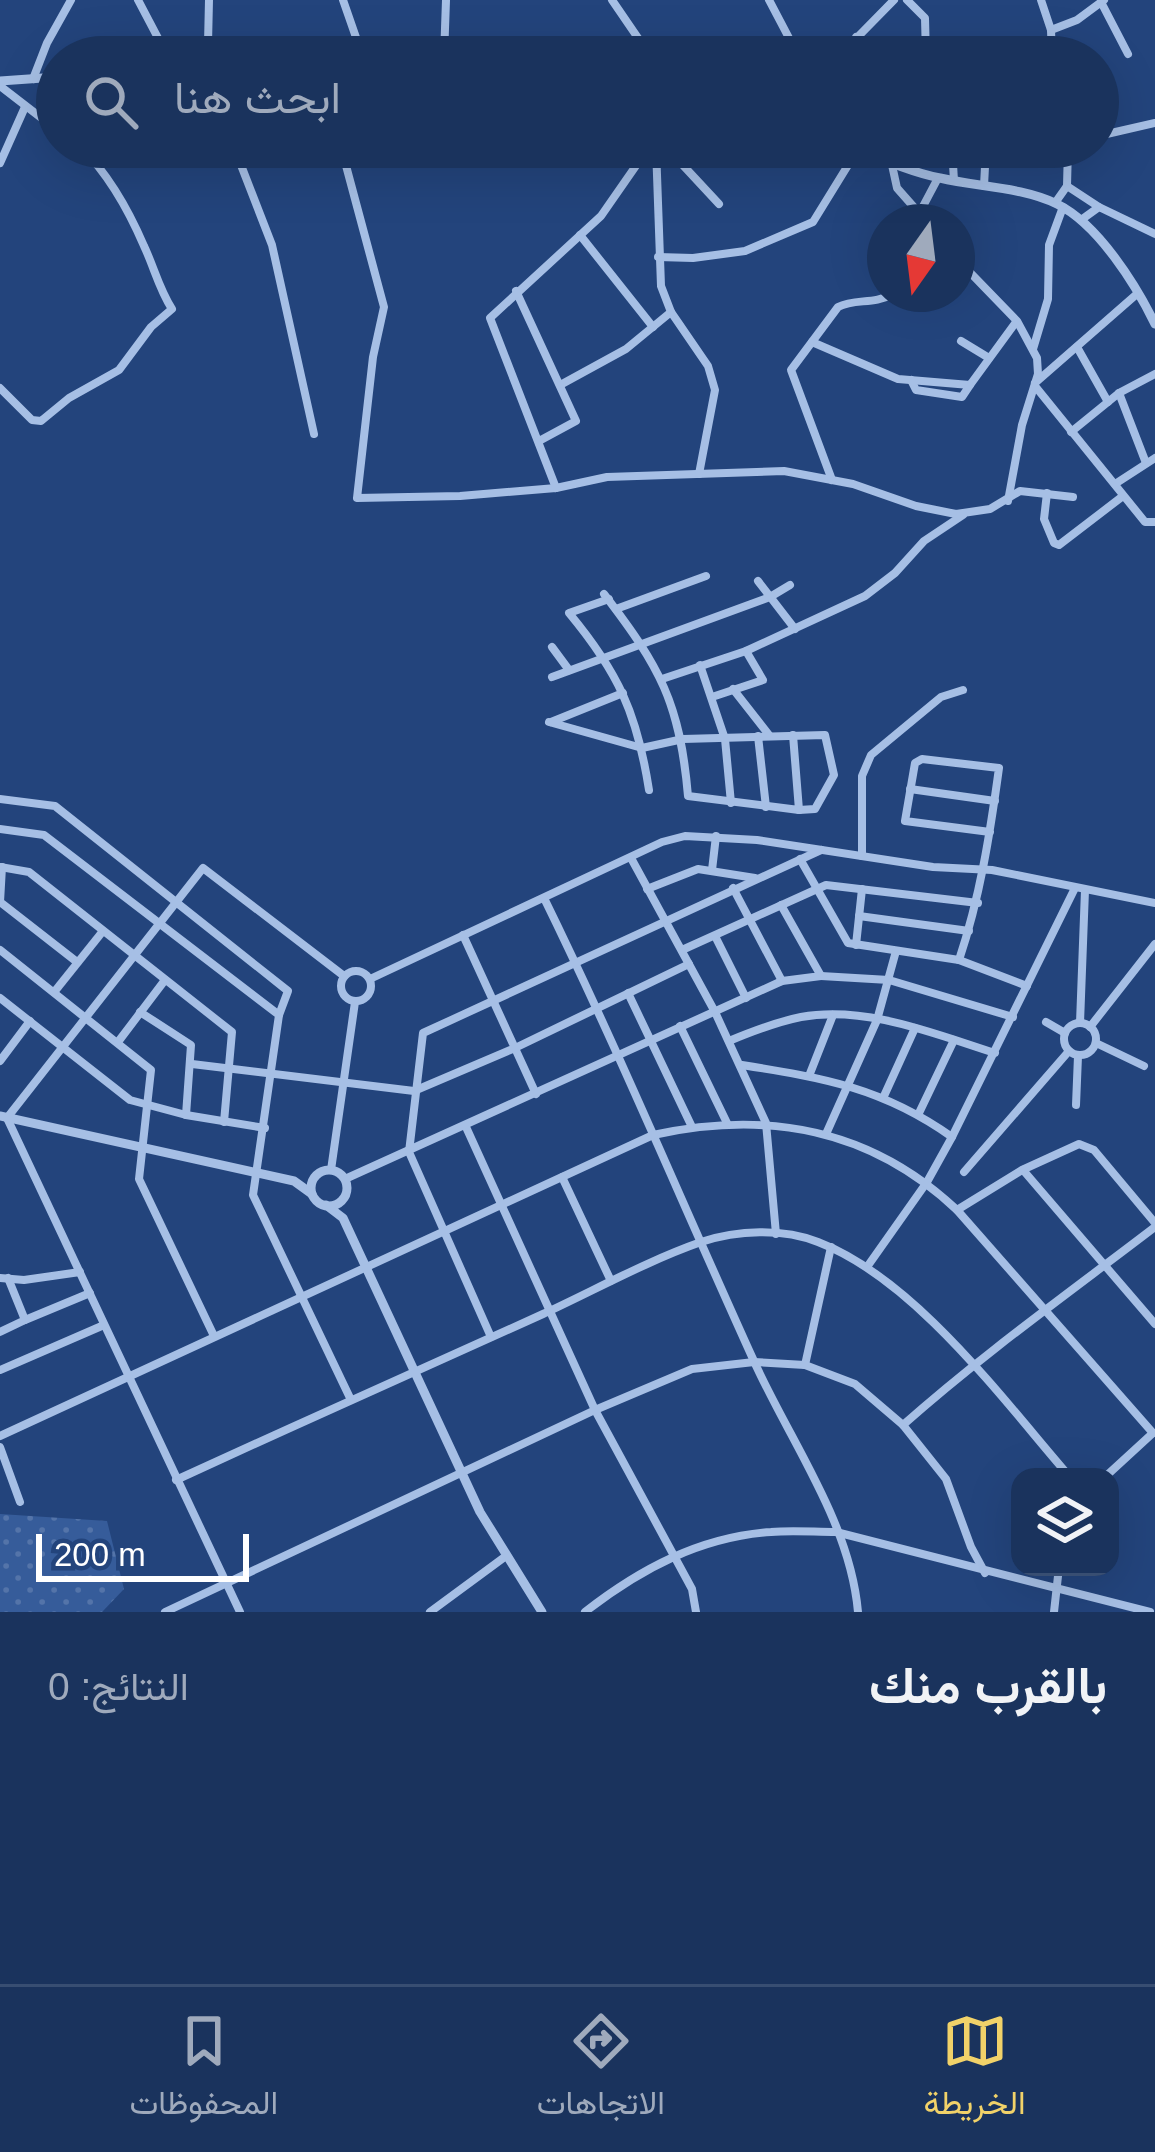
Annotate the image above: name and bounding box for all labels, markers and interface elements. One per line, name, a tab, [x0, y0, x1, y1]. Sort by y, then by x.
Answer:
search box	[36, 36, 1119, 168]
icon: search	[78, 69, 144, 135]
text: ابحث هنا	[174, 72, 341, 123]
north arrow	[867, 204, 975, 312]
map controls	[1011, 1468, 1119, 1576]
button: layers	[1011, 1468, 1119, 1576]
scale bar	[36, 1528, 249, 1581]
text: 200 m	[54, 1536, 146, 1573]
text: بالقرب منك	[869, 1657, 1107, 1714]
text: النتائج: 0	[48, 1665, 189, 1708]
tab: المحفوظات	[129, 2008, 278, 2132]
tab: الاتجاهات	[537, 2008, 665, 2132]
tab: الخريطة	[924, 2008, 1026, 2132]

